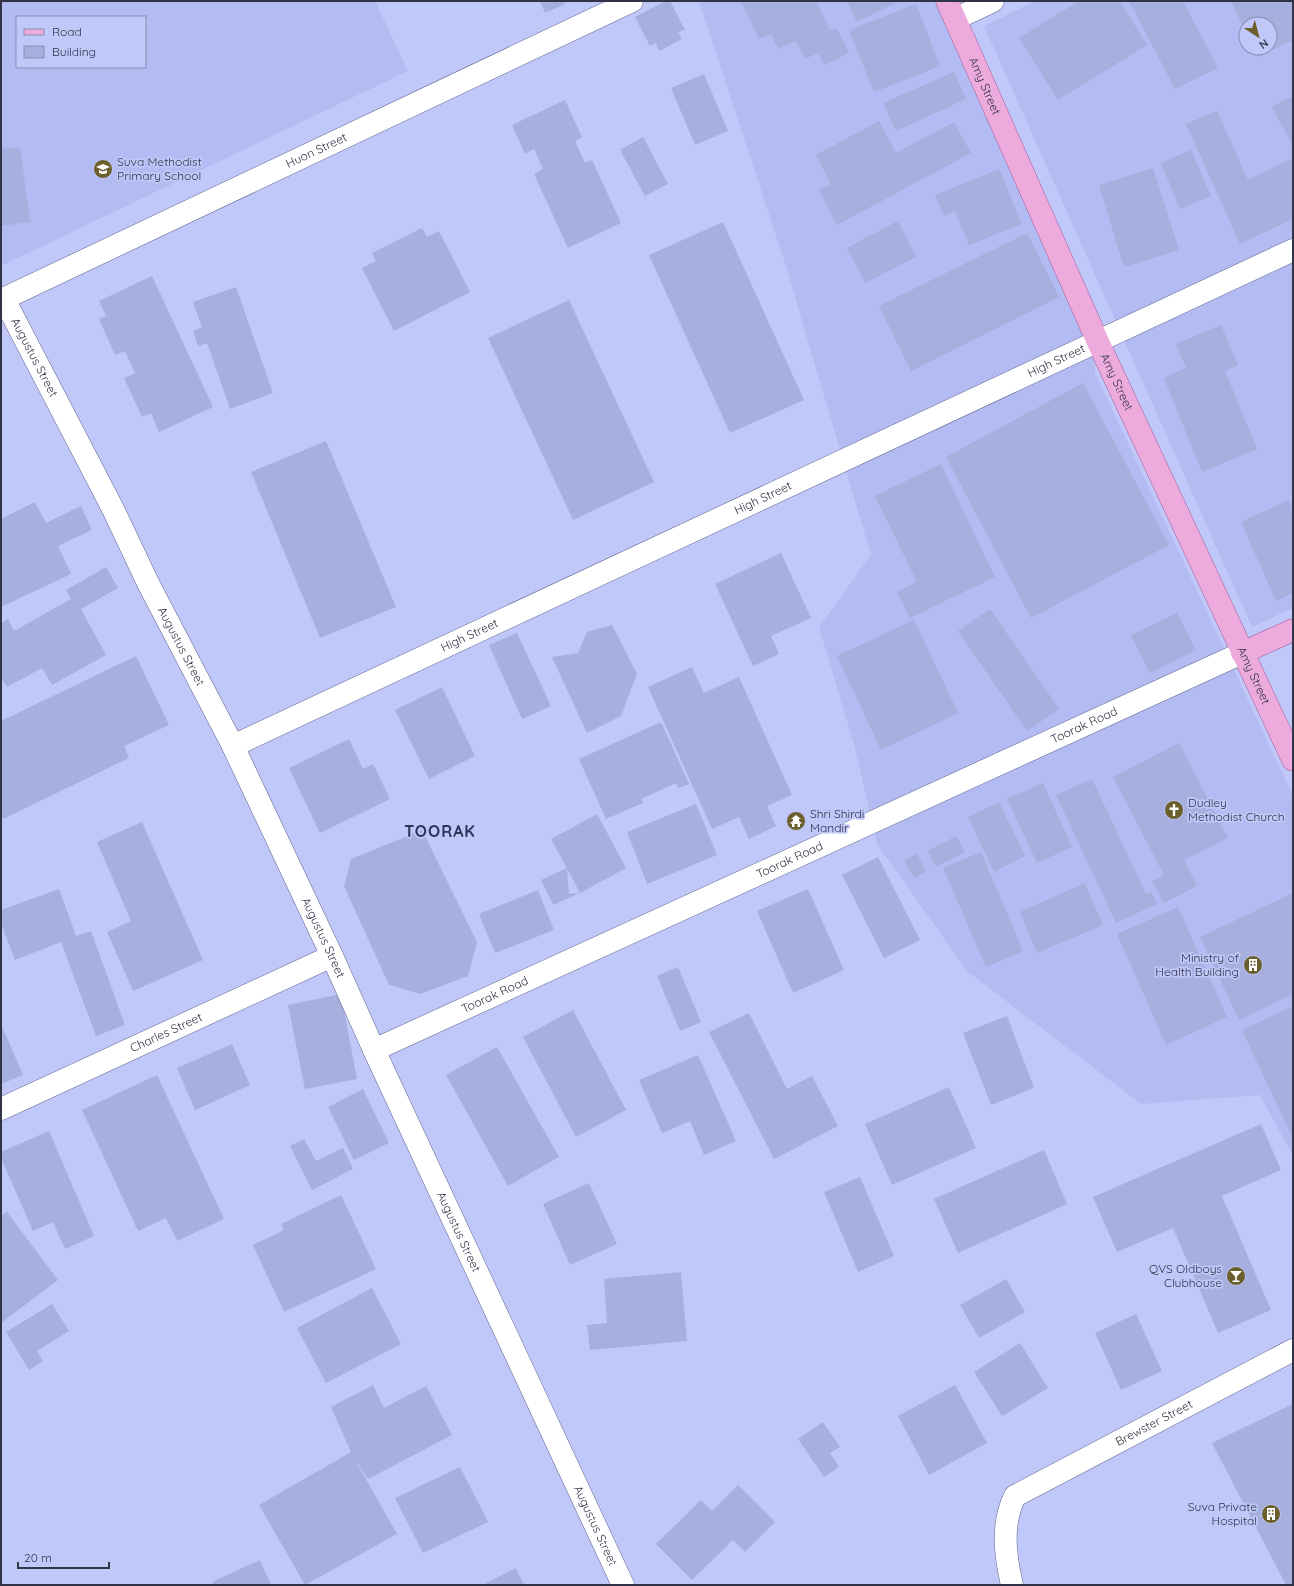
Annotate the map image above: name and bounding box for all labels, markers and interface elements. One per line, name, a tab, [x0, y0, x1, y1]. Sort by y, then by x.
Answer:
legend	[16, 16, 146, 68]
north arrow	[1238, 16, 1278, 56]
text: Road	[52, 24, 82, 39]
text: N	[1256, 36, 1271, 52]
text: Building	[52, 44, 96, 59]
street label: Amy Street	[966, 55, 1004, 117]
street label: Huon Street	[283, 129, 349, 171]
place label: Suva Methodist Primary School	[117, 154, 202, 183]
school or university icon: Suva Methodist Primary School	[92, 158, 114, 180]
street label: Augustus Street	[8, 315, 62, 399]
street label: High Street	[1025, 340, 1087, 380]
street label: Amy Street	[1097, 351, 1137, 413]
street label: High Street	[732, 478, 794, 517]
street label: Augustus Street	[155, 604, 208, 688]
street label: High Street	[438, 615, 500, 655]
street label: Amy Street	[1234, 644, 1274, 706]
street label: Toorak Road	[1048, 703, 1120, 746]
place label: Dudley Methodist Church	[1188, 795, 1285, 824]
church icon: Dudley Methodist Church	[1163, 799, 1185, 821]
place label: Shri Shirdi Mandir	[810, 806, 864, 835]
temple icon: Shri Shirdi Mandir	[785, 810, 807, 832]
district label: TOORAK	[404, 821, 476, 841]
street label: Toorak Road	[754, 838, 825, 881]
street label: Augustus Street	[298, 895, 349, 980]
place label: Ministry of Health Building	[1155, 950, 1240, 979]
building icon: Ministry of Health Building	[1242, 954, 1264, 976]
street label: Toorak Road	[459, 973, 530, 1016]
street label: Charles Street	[128, 1009, 204, 1055]
street label: Augustus Street	[434, 1189, 484, 1274]
place label: QVS Oldboys Clubhouse	[1149, 1261, 1222, 1290]
bar icon: QVS Oldboys Clubhouse	[1225, 1265, 1247, 1287]
street label: Brewster Street	[1113, 1396, 1195, 1449]
street label: Augustus Street	[571, 1483, 621, 1568]
place label: Suva Private Hospital	[1188, 1499, 1257, 1528]
building icon: Suva Private Hospital	[1260, 1503, 1282, 1525]
scale bar	[18, 1544, 109, 1570]
text: 20 m	[24, 1550, 52, 1565]

